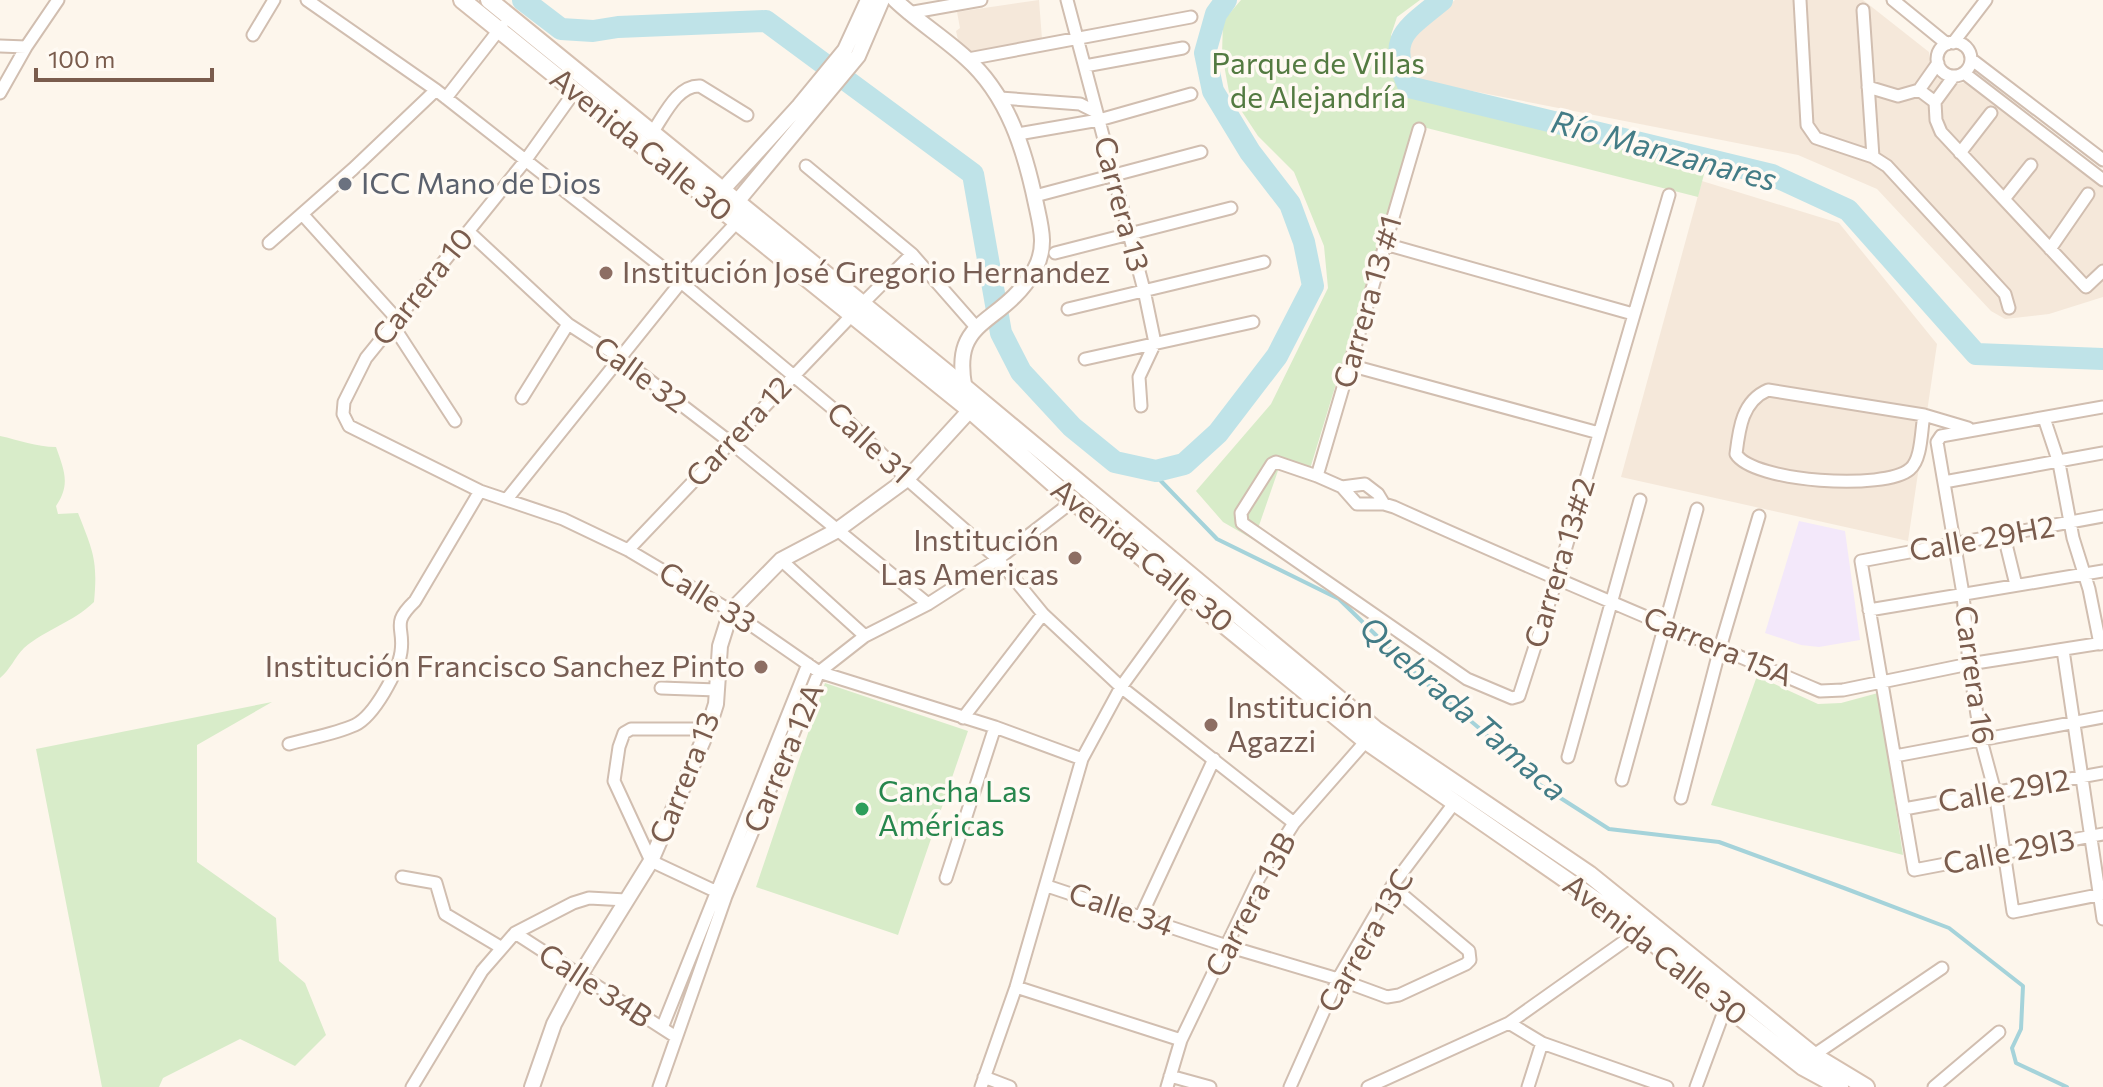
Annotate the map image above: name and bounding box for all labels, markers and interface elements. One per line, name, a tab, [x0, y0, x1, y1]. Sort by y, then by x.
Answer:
scale bar	[36, 32, 212, 82]
park label: Parque de Villas de Alejandría	[1211, 43, 1425, 114]
text: 100 m	[48, 44, 115, 73]
street label: Avenida Calle 30	[544, 58, 741, 228]
water label: Río Manzanares	[1547, 100, 1782, 198]
street label: Carrera 13	[1088, 132, 1159, 275]
place label: ICC Mano de Dios	[361, 163, 601, 200]
marker: ICC Mano de Dios	[336, 175, 354, 193]
street label: Carrera 13 #1	[1323, 211, 1408, 392]
street label: Carrera 10	[362, 219, 480, 352]
place label: Institución José Gregorio Hernandez	[622, 252, 1110, 289]
marker: Institución José Gregorio Hernandez	[597, 264, 615, 282]
street label: Calle 32	[587, 327, 696, 419]
street label: Carrera 12	[677, 367, 798, 493]
street label: Calle 31	[820, 393, 921, 490]
street label: Avenida Calle 30	[1045, 469, 1242, 639]
street label: Carrera 13#2	[1514, 473, 1601, 652]
street label: Calle 29H2	[1906, 506, 2057, 568]
place label: Institución Las Americas	[880, 520, 1059, 591]
marker: Institución Las Americas	[1066, 549, 1084, 567]
street label: Calle 33	[653, 552, 764, 640]
street label: Carrera 15A	[1639, 597, 1799, 693]
street label: Carrera 16	[1948, 603, 2005, 746]
water label: Quebrada Tamaca	[1352, 606, 1576, 809]
place label: Institución Francisco Sanchez Pinto	[265, 646, 745, 683]
marker: Institución Francisco Sanchez Pinto	[752, 658, 770, 676]
street label: Carrera 12A	[734, 677, 830, 837]
place label: Institución Agazzi	[1227, 687, 1373, 758]
street label: Carrera 13	[640, 706, 726, 848]
marker: Institución Agazzi	[1202, 716, 1220, 734]
street label: Calle 29I2	[1935, 759, 2072, 818]
place label: Cancha Las Américas	[878, 771, 1031, 842]
marker: Cancha Las Américas	[853, 800, 871, 818]
street label: Calle 29I3	[1940, 819, 2077, 880]
street label: Carrera 13B	[1195, 825, 1302, 982]
street label: Carrera 13C	[1308, 862, 1420, 1018]
street label: Avenida Calle 30	[1557, 865, 1756, 1031]
street label: Calle 34	[1065, 873, 1179, 943]
street label: Calle 34B	[533, 934, 660, 1034]

